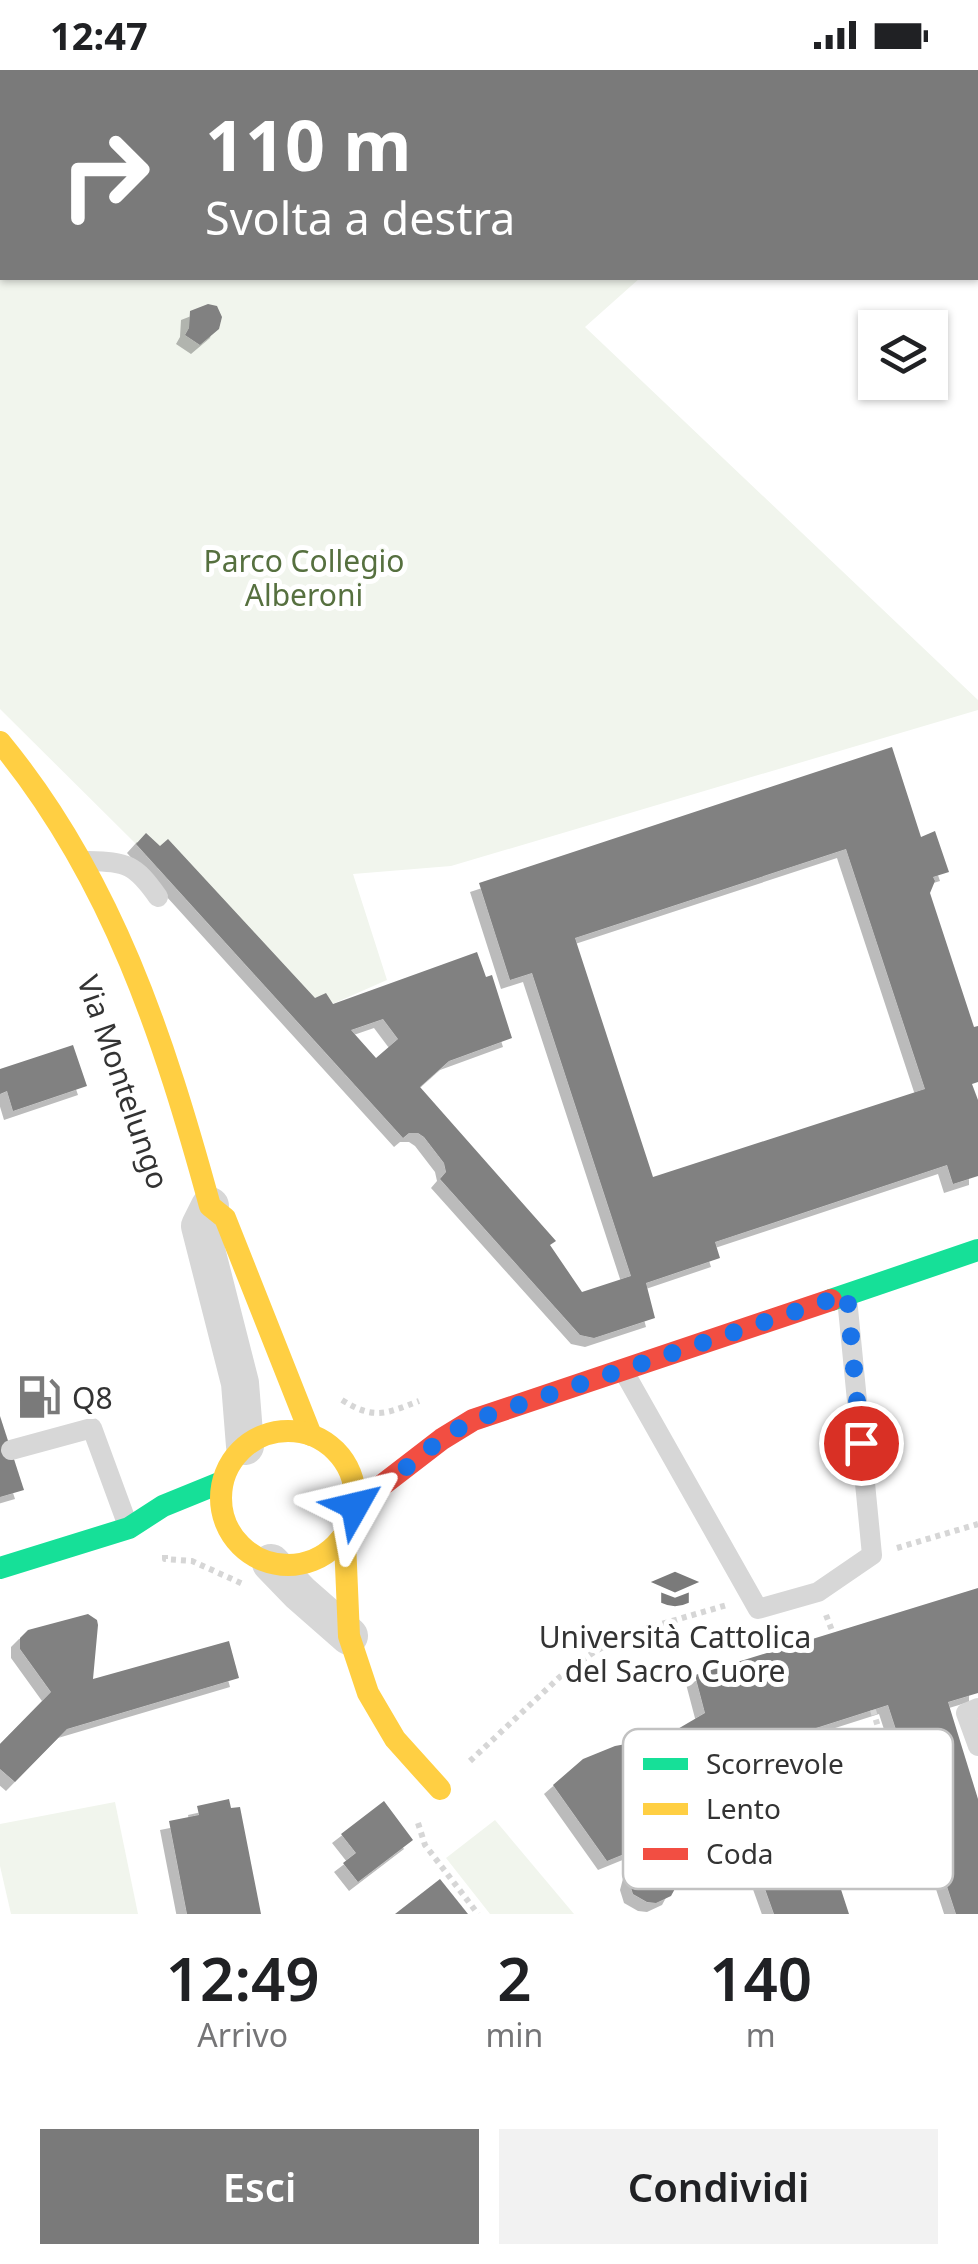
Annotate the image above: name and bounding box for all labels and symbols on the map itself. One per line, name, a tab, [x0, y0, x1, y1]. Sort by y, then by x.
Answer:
park label: Parco Collegio Alberoni	[204, 540, 404, 615]
street label: Via Montelungo	[68, 970, 180, 1194]
fuel station icon: Q8	[15, 1373, 63, 1421]
place label: Q8	[72, 1377, 113, 1418]
pin	[819, 1401, 904, 1486]
position arrow	[303, 1454, 407, 1558]
school or university icon: Università Cattolica del Sacro Cuore	[651, 1565, 699, 1613]
place label: Università Cattolica del Sacro Cuore	[539, 1616, 811, 1691]
legend	[623, 1729, 953, 1889]
text: Scorrevole	[706, 1744, 844, 1782]
text: Lento	[706, 1789, 781, 1827]
text: Coda	[706, 1834, 774, 1872]

